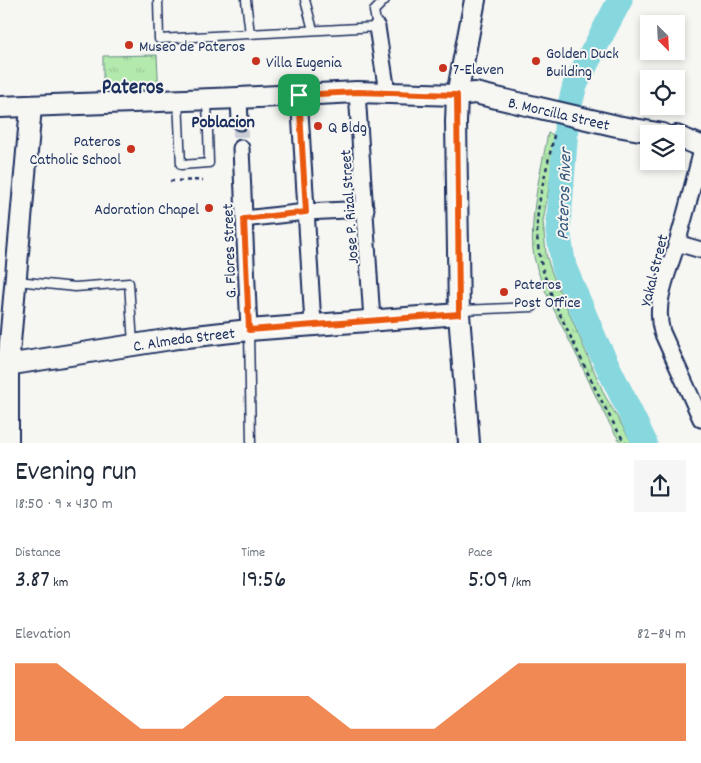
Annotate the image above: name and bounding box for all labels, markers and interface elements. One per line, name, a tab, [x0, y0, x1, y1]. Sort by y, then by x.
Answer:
north arrow	[640, 15, 685, 60]
map controls	[640, 15, 685, 170]
place label: Museo de Pateros	[139, 36, 246, 59]
marker: Museo de Pateros	[123, 39, 135, 51]
place label: Golden Duck Building	[546, 43, 619, 84]
place label: Villa Eugenia	[266, 52, 342, 75]
marker: Villa Eugenia	[250, 55, 262, 67]
marker: Golden Duck Building	[530, 55, 542, 67]
place label: 7-Eleven	[453, 59, 504, 82]
marker: 7-Eleven	[437, 62, 449, 74]
button: locate	[640, 70, 685, 115]
district label: Pateros	[102, 74, 164, 104]
pin	[278, 74, 320, 116]
icon: arrive	[285, 81, 313, 109]
street label: B. Morcilla Street	[506, 92, 612, 138]
district label: Poblacion	[191, 111, 255, 136]
place label: Q Bldg	[328, 117, 367, 140]
marker: Q Bldg	[312, 120, 324, 132]
button: layers	[640, 125, 685, 170]
place label: Pateros Catholic School	[30, 131, 121, 172]
marker: Pateros Catholic School	[125, 143, 137, 155]
water label: Pateros River	[551, 145, 580, 240]
street label: Jose P. Rizal Street	[335, 149, 366, 265]
place label: Adoration Chapel	[94, 199, 199, 222]
marker: Adoration Chapel	[203, 202, 215, 214]
street label: G. Flores Street	[217, 203, 244, 299]
street label: Yakal Street	[635, 232, 676, 309]
place label: Pateros Post Office	[514, 274, 581, 315]
marker: Pateros Post Office	[498, 286, 510, 298]
street label: C. Almeda Street	[132, 323, 236, 359]
text: Evening run	[15, 454, 137, 494]
button: share	[634, 460, 686, 512]
text: 18:50 · 9 × 430 m	[15, 493, 113, 516]
text: Distance	[15, 543, 61, 563]
text: Time	[241, 543, 265, 563]
text: Pace	[468, 543, 492, 563]
text: 3.87	[15, 563, 50, 599]
text: 19:56	[241, 563, 286, 599]
text: 5:09	[468, 563, 508, 599]
text: km	[50, 573, 68, 593]
text: /km	[508, 573, 531, 593]
text: Elevation	[15, 623, 71, 646]
text: 82–84 m	[637, 623, 686, 646]

